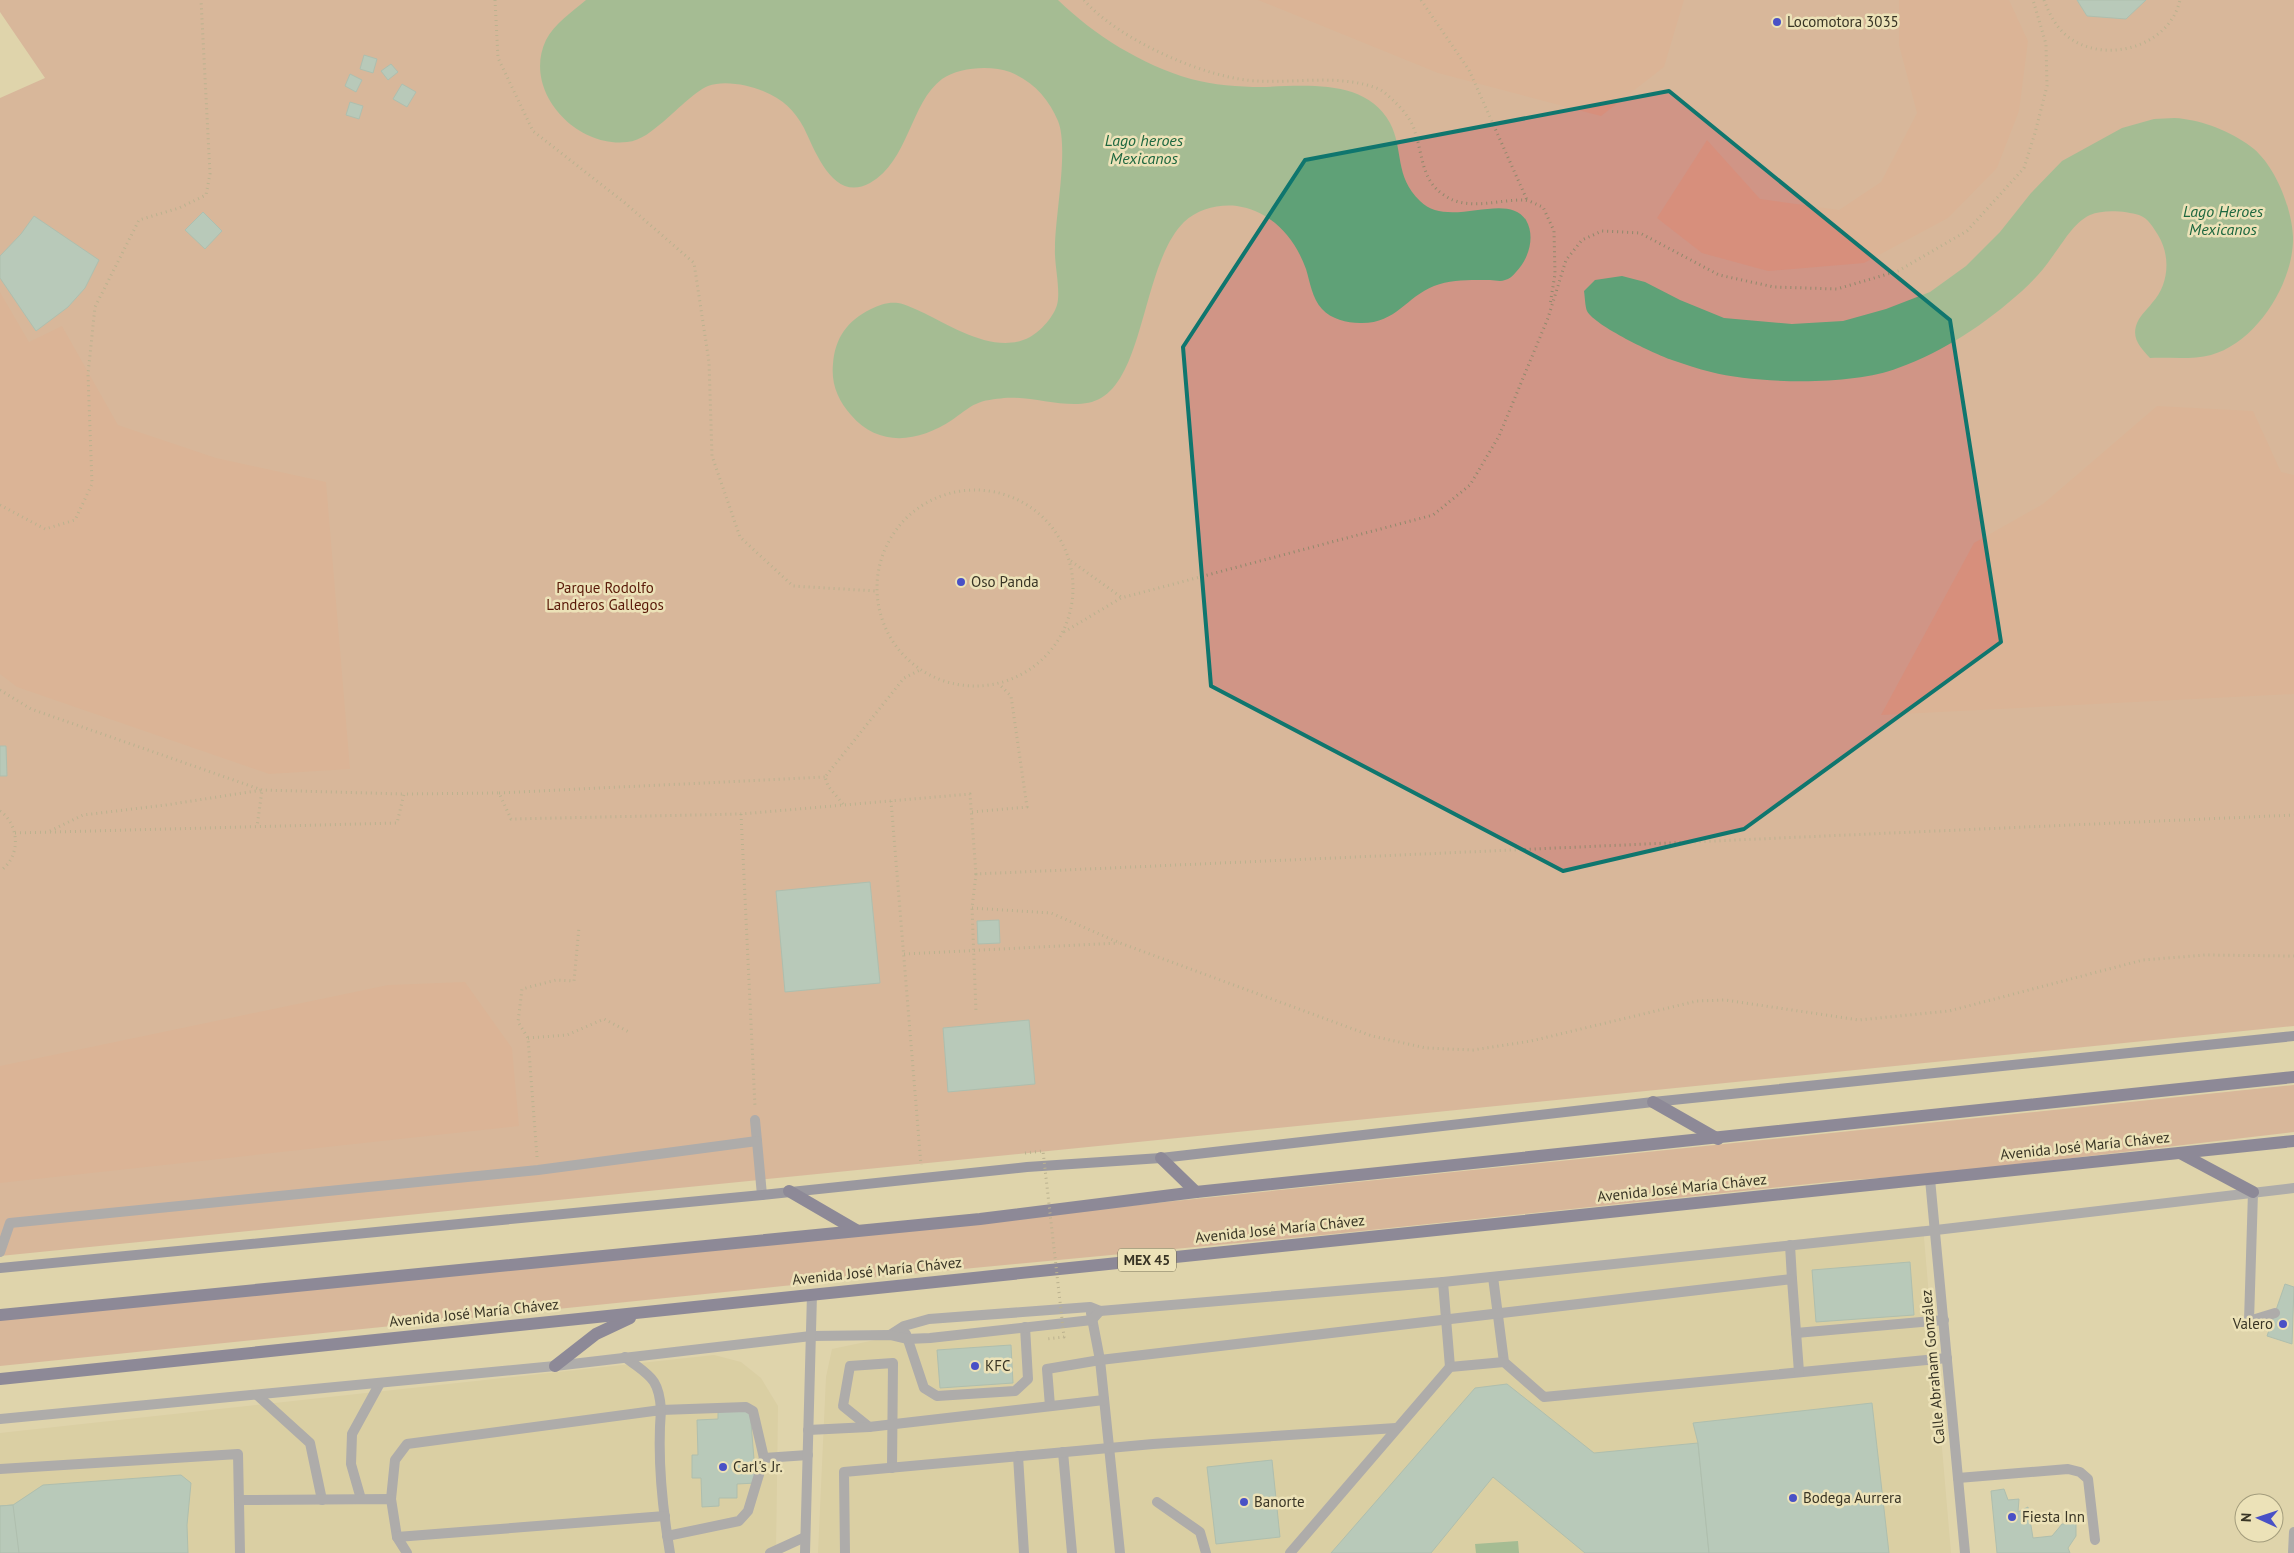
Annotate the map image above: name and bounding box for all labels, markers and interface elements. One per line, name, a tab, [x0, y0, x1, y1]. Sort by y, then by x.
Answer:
place label: Locomotora 3035	[1787, 12, 1899, 31]
marker: Locomotora 3035	[1771, 16, 1783, 28]
water label: Lago heroes Mexicanos	[1105, 130, 1184, 168]
water label: Lago Heroes Mexicanos	[2183, 201, 2264, 239]
place label: Oso Panda	[971, 572, 1039, 591]
marker: Oso Panda	[955, 576, 967, 588]
park label: Parque Rodolfo Landeros Gallegos	[546, 578, 664, 614]
street label: Avenida José María Chávez	[1999, 1127, 2171, 1164]
street label: Avenida José María Chávez	[1596, 1169, 1768, 1206]
street label: Avenida José María Chávez	[1194, 1210, 1366, 1247]
road number: MEX 45	[1118, 1248, 1176, 1272]
street label: Avenida José María Chávez	[791, 1252, 963, 1289]
street label: Calle Abraham González	[1916, 1289, 1949, 1445]
street label: Avenida José María Chávez	[388, 1294, 560, 1331]
place label: Valero	[2232, 1314, 2273, 1333]
marker: Valero	[2277, 1318, 2289, 1330]
place label: KFC	[985, 1356, 1010, 1375]
marker: KFC	[969, 1360, 981, 1372]
place label: Carl's Jr.	[733, 1457, 783, 1476]
marker: Carl's Jr.	[717, 1461, 729, 1473]
place label: Bodega Aurrera	[1803, 1488, 1902, 1507]
place label: Banorte	[1254, 1492, 1305, 1511]
marker: Bodega Aurrera	[1787, 1492, 1799, 1504]
north arrow	[2234, 1493, 2284, 1543]
marker: Banorte	[1238, 1496, 1250, 1508]
place label: Fiesta Inn	[2022, 1507, 2085, 1526]
marker: Fiesta Inn	[2006, 1511, 2018, 1523]
text: N	[2237, 1512, 2255, 1522]

